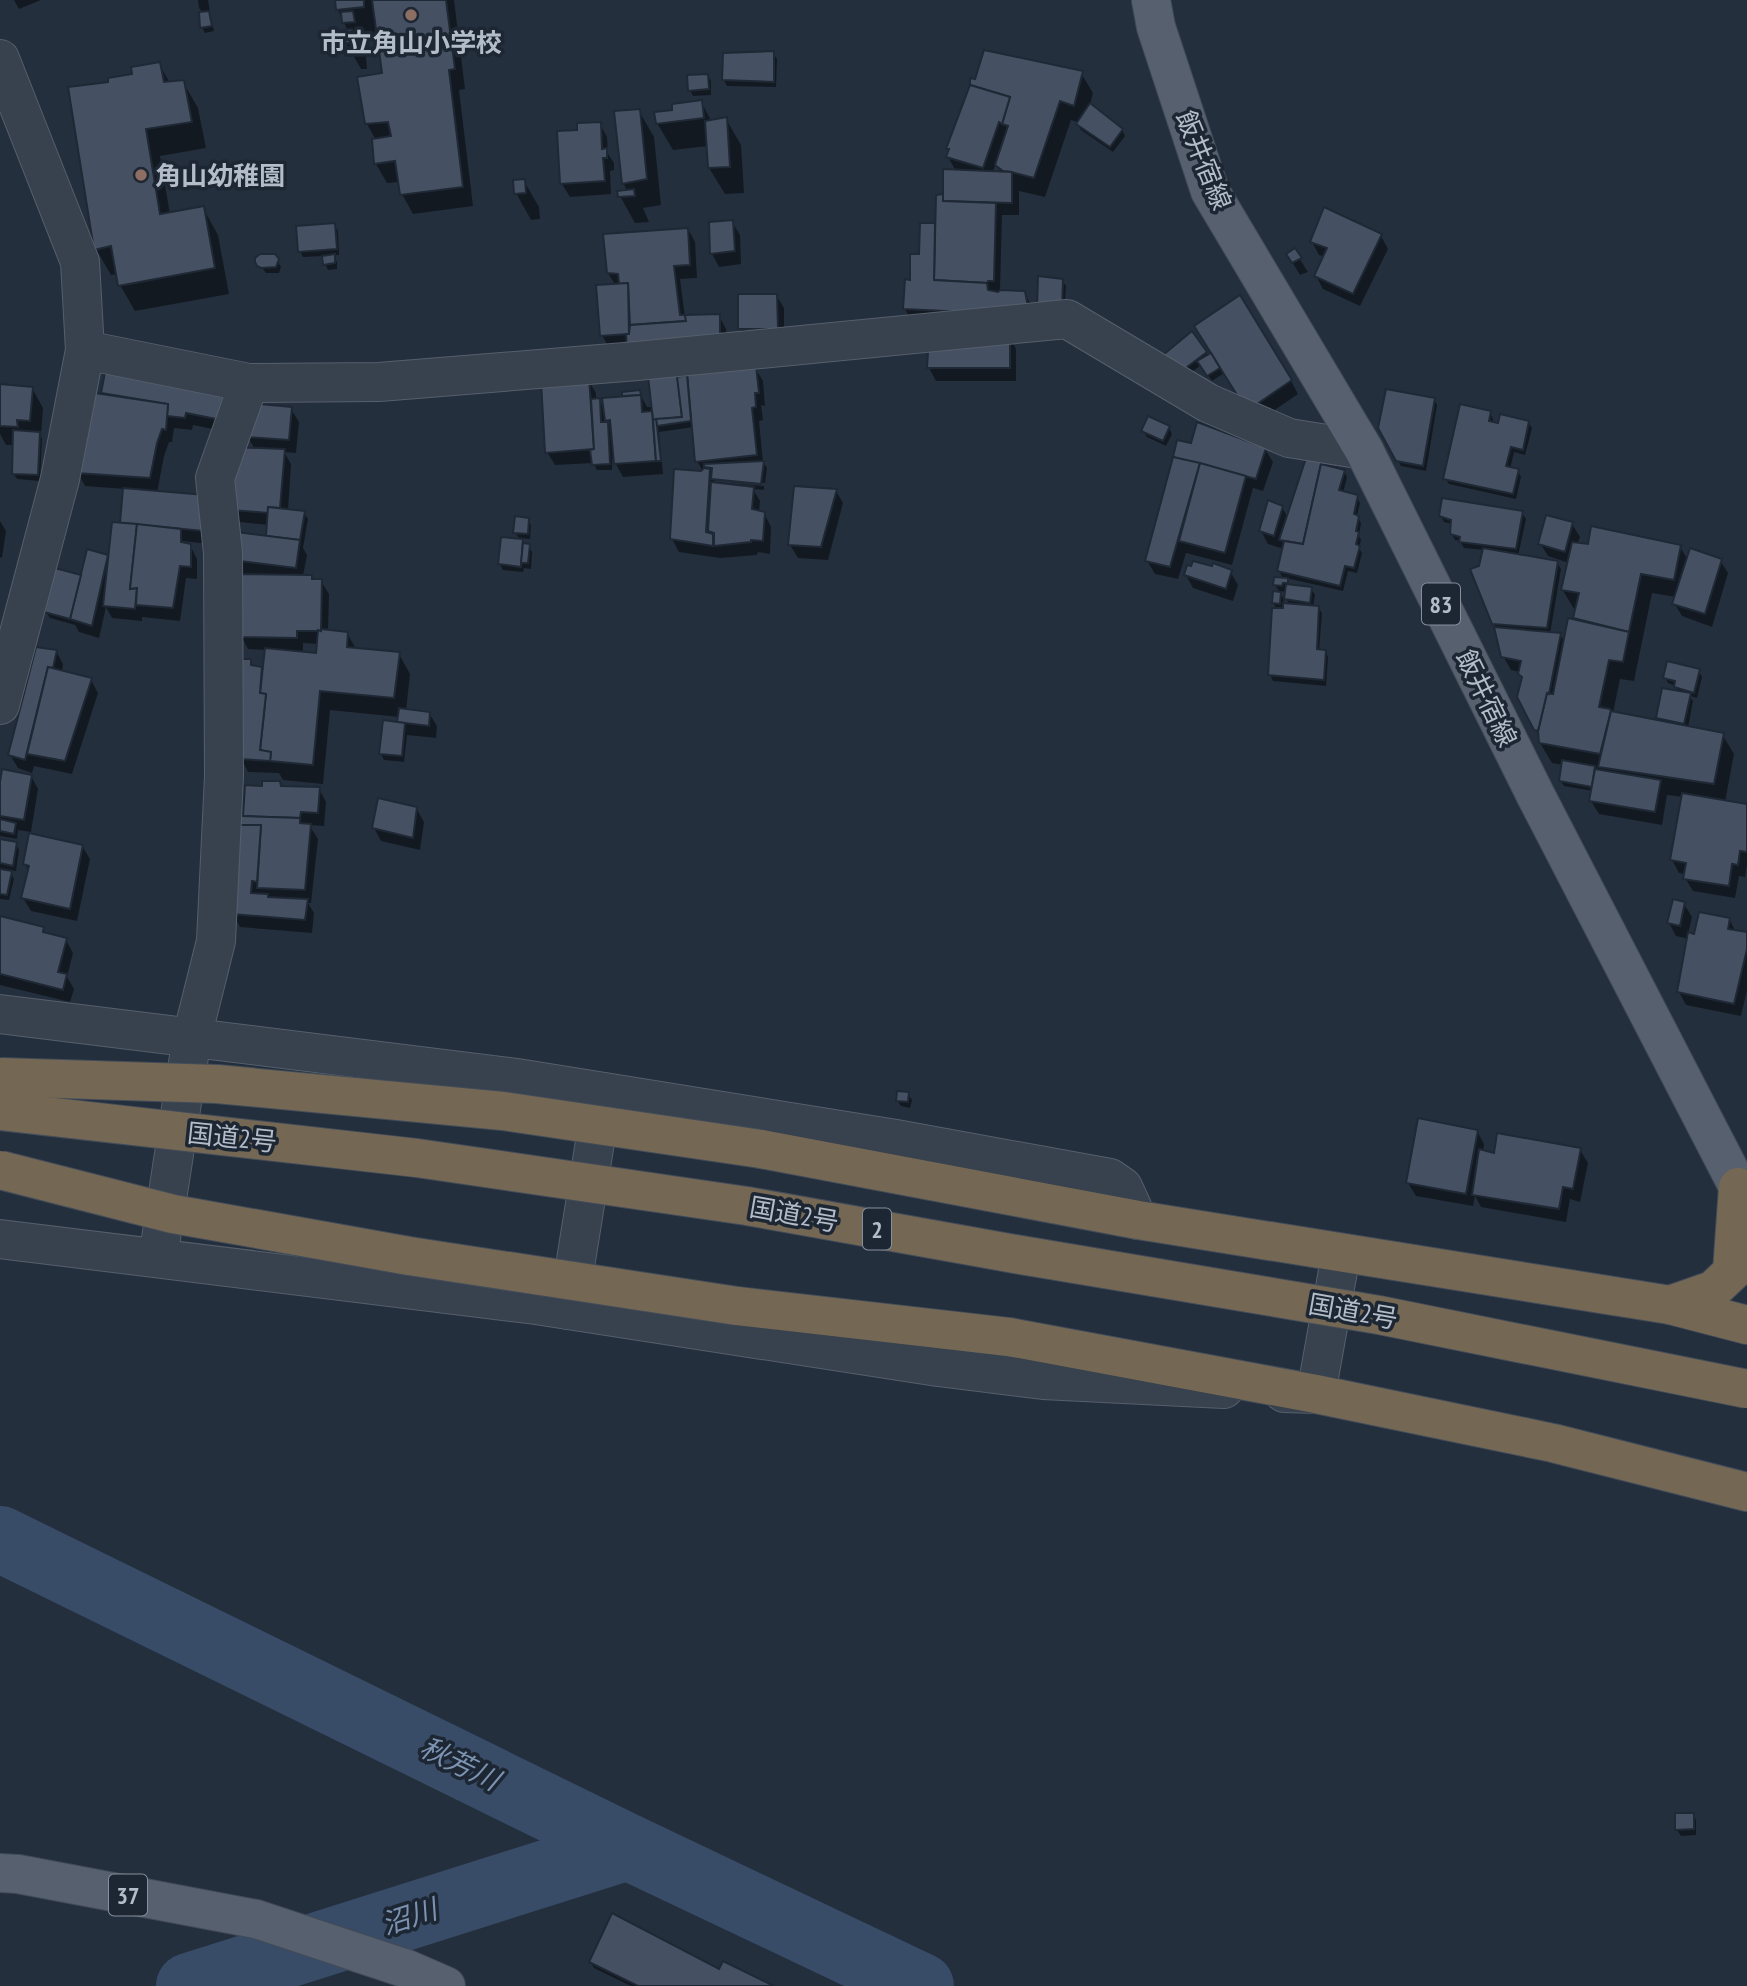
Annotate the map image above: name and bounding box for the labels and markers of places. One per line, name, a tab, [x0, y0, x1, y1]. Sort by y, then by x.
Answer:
marker: 市立角山小学校	[403, 7, 419, 23]
place label: 市立角山小学校	[320, 26, 502, 59]
place label: 角山幼稚園	[155, 159, 285, 192]
marker: 角山幼稚園	[133, 167, 149, 183]

